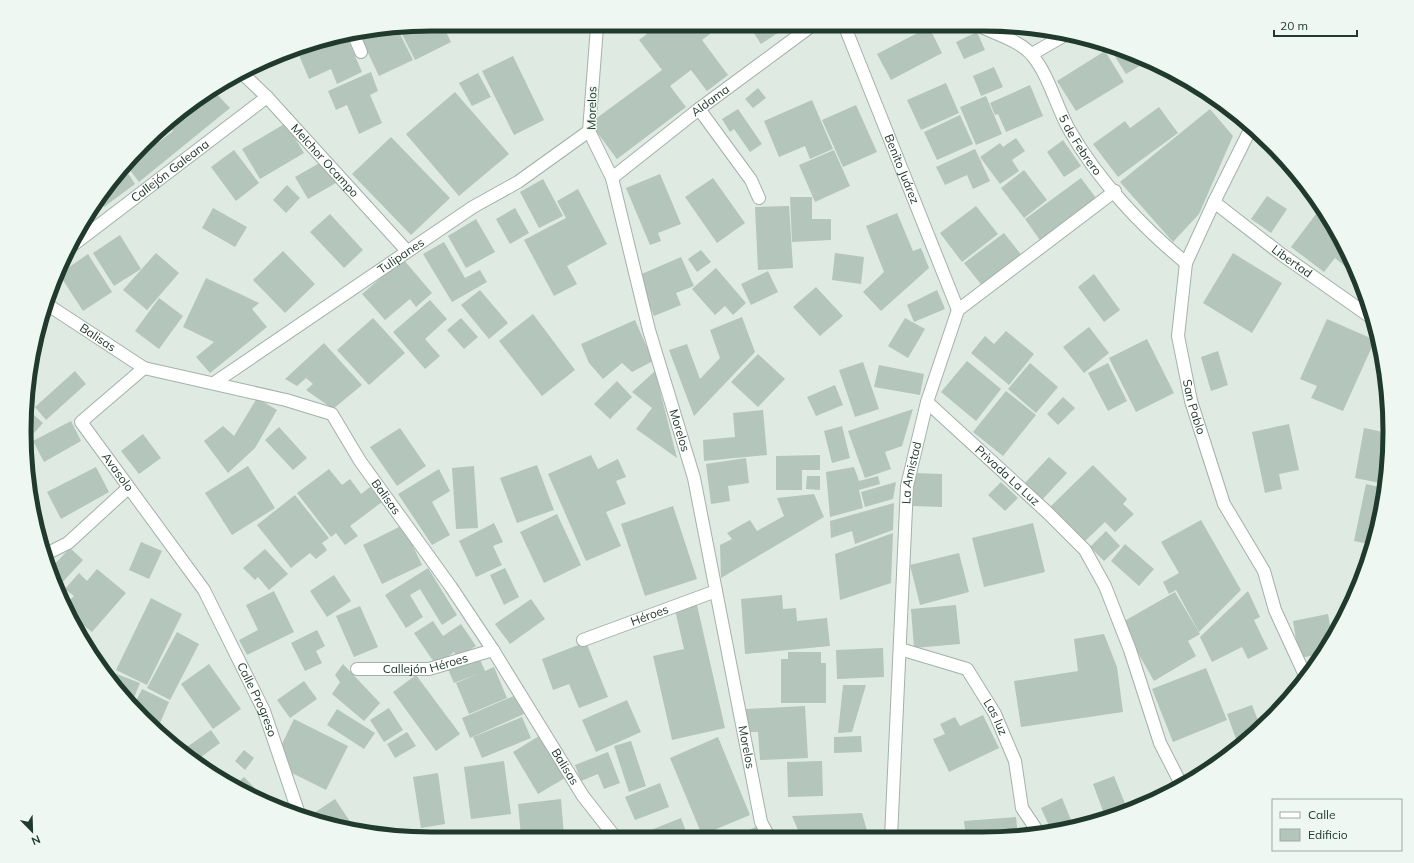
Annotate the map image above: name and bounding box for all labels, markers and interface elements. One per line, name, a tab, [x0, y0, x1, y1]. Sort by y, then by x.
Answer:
scale bar	[1274, 12, 1357, 38]
text: 20 m	[1280, 18, 1308, 33]
street label: Aldama	[688, 81, 732, 119]
street label: Morelos	[584, 86, 599, 130]
street label: 5 de Febrero	[1056, 112, 1105, 178]
street label: Melchor Ocampo	[288, 120, 362, 200]
street label: Benito Juárez	[882, 132, 923, 206]
street label: Callejón Galeana	[128, 136, 212, 205]
street label: Tulipanes	[375, 234, 427, 277]
street label: Libertad	[1269, 242, 1315, 281]
street label: Balisas	[77, 320, 119, 354]
street label: San Pablo	[1180, 378, 1209, 436]
street label: Morelos	[666, 407, 694, 453]
street label: La Amistad	[898, 440, 924, 504]
street label: Privada La Luz	[972, 442, 1043, 509]
street label: Avasolo	[99, 449, 137, 494]
street label: Balisas	[368, 476, 404, 517]
street label: Héroes	[628, 601, 671, 629]
street label: Callejón Héroes	[383, 650, 470, 676]
street label: Calle Progreso	[234, 660, 280, 739]
street label: Las luz	[980, 696, 1011, 737]
street label: Morelos	[735, 724, 758, 770]
street label: Balisas	[548, 745, 582, 788]
legend	[1272, 799, 1402, 851]
text: Calle	[1308, 807, 1335, 822]
north arrow	[12, 811, 52, 851]
text: Edificio	[1308, 827, 1348, 842]
text: N	[29, 832, 42, 848]

